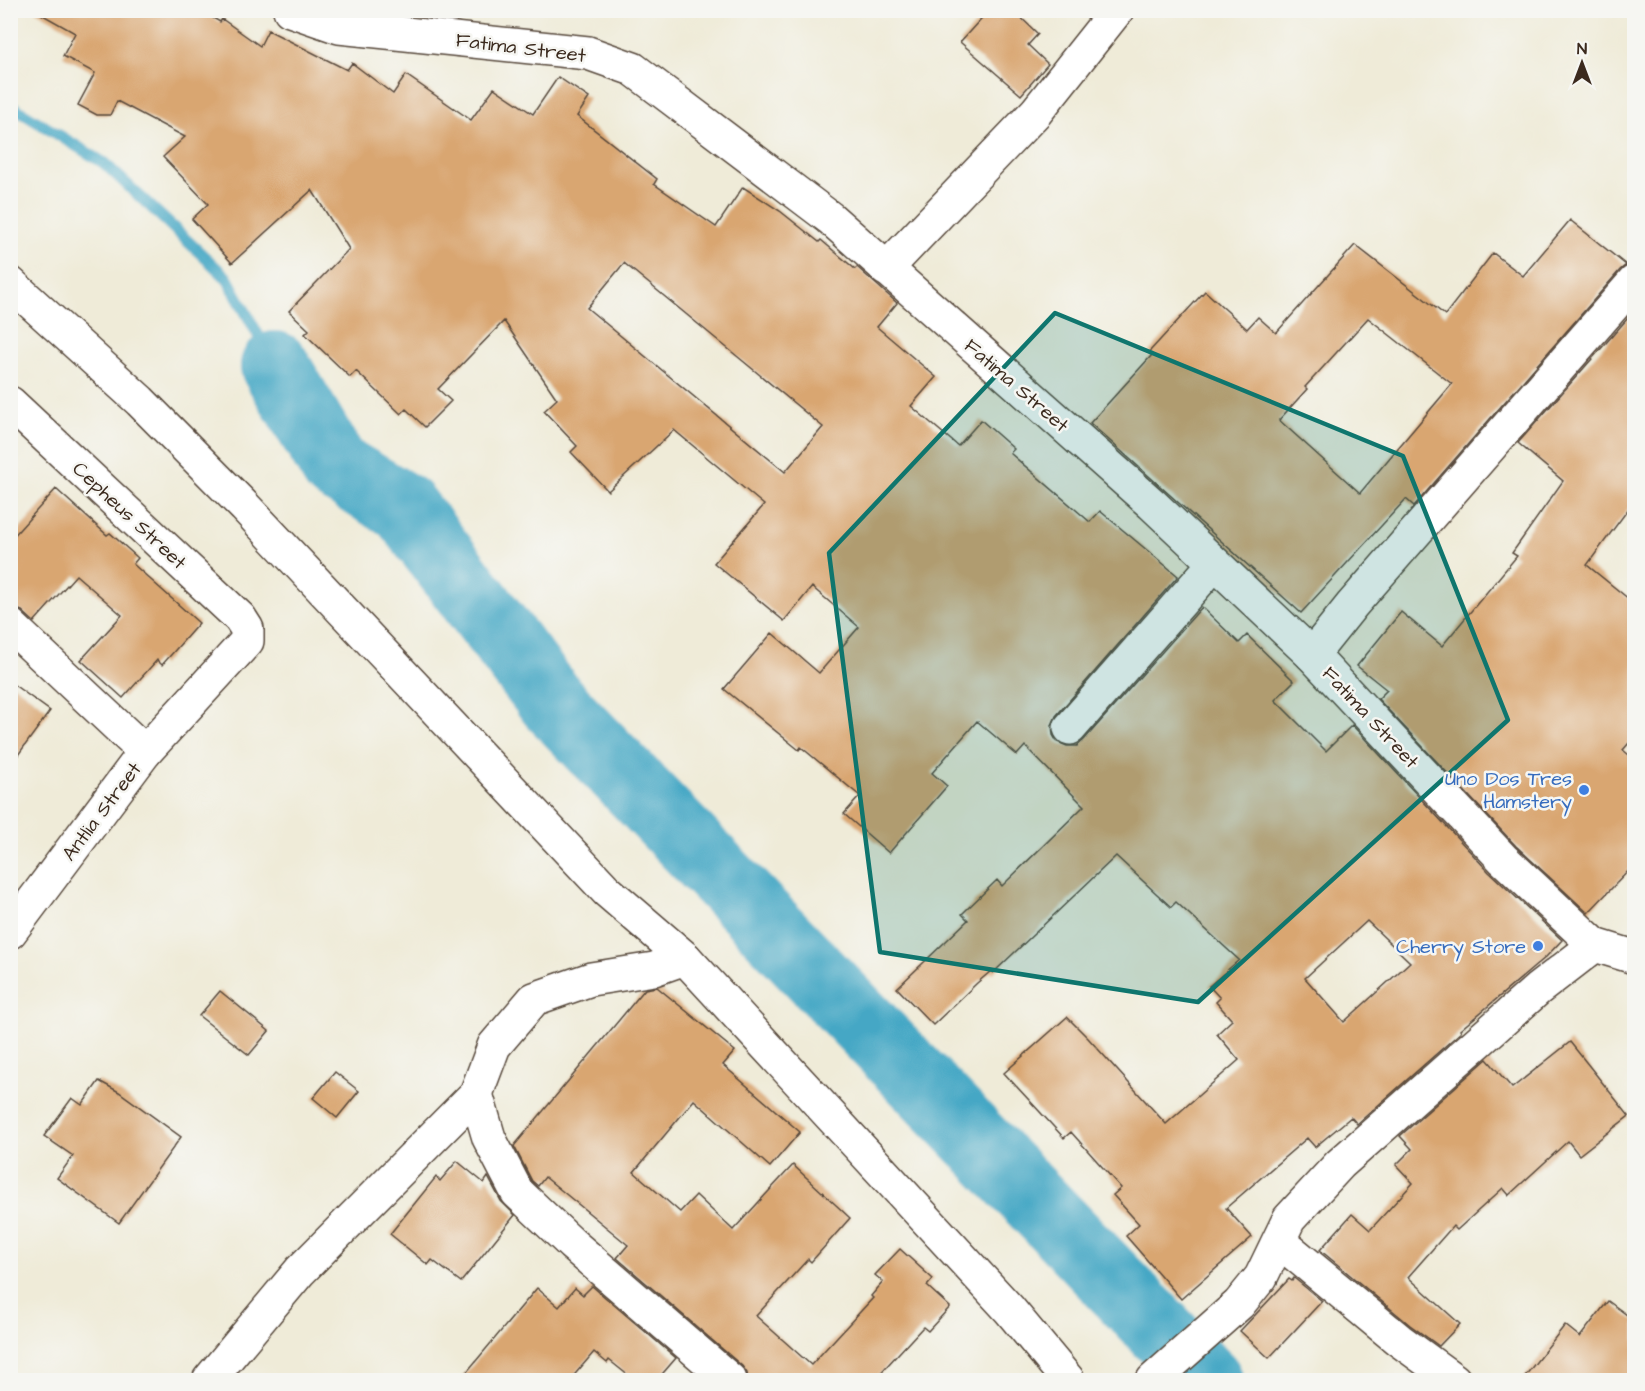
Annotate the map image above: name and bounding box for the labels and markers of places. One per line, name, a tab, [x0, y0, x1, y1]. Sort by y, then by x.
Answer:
place label: Uno Dos Tres Hamstery	[1445, 765, 1572, 817]
marker: Uno Dos Tres Hamstery	[1577, 783, 1591, 797]
place label: Cherry Store	[1396, 933, 1526, 962]
marker: Cherry Store	[1531, 939, 1545, 953]

